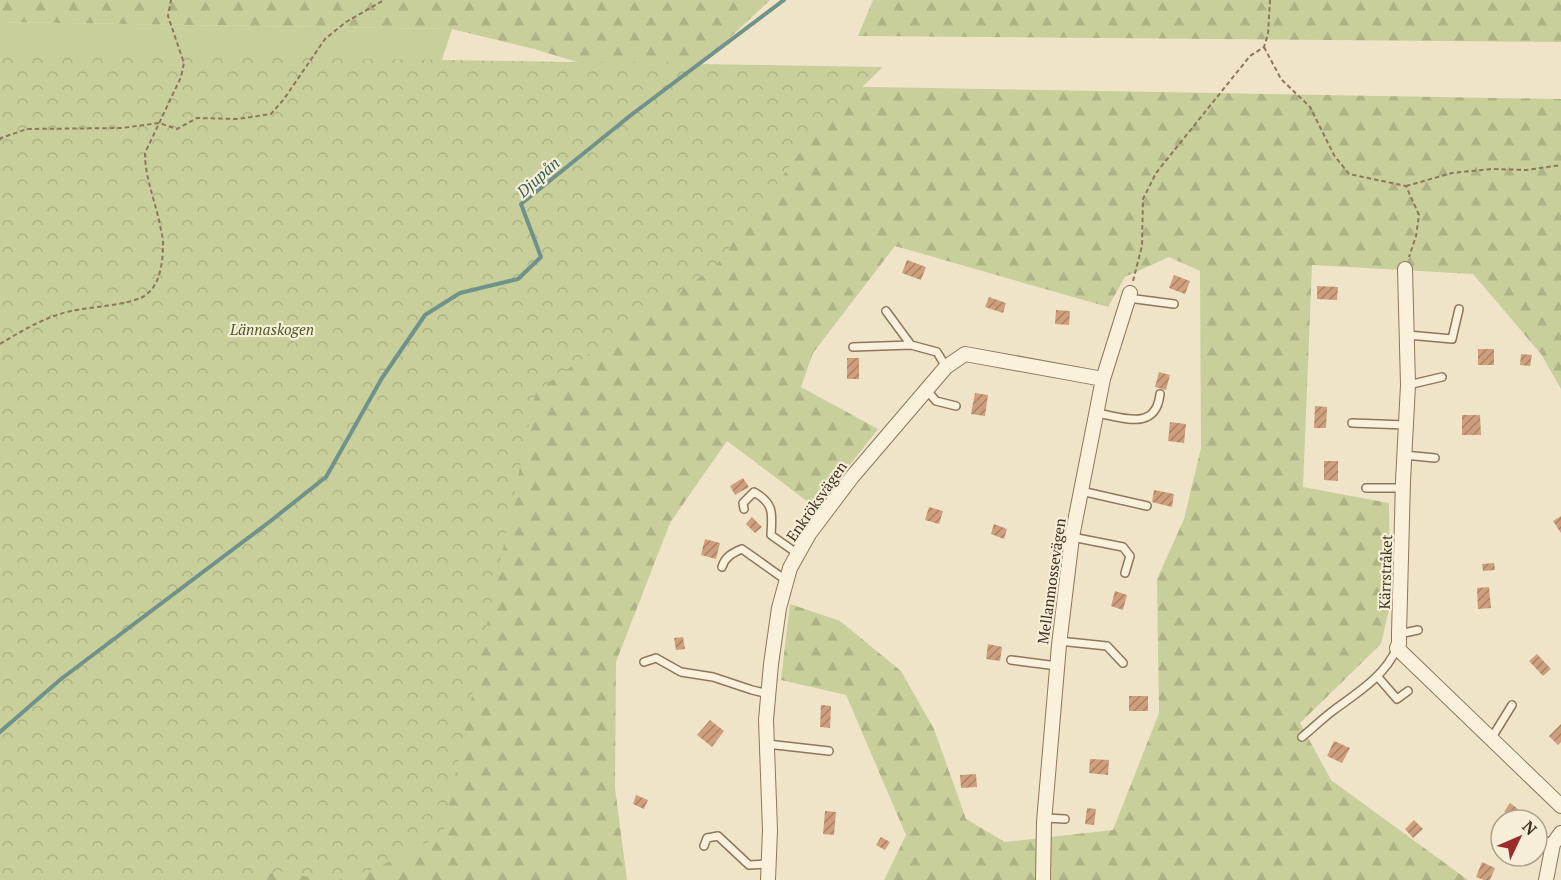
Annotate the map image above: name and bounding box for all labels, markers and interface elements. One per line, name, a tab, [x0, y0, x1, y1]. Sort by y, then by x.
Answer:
water label: Djupån	[511, 152, 564, 203]
park label: Lännaskogen	[229, 319, 314, 339]
street label: Enkröksvägen	[781, 457, 851, 545]
street label: Mellanmossevägen	[1032, 517, 1070, 645]
street label: Kärrstråket	[1374, 534, 1396, 610]
north arrow	[1489, 808, 1549, 868]
text: N	[1518, 816, 1542, 840]

